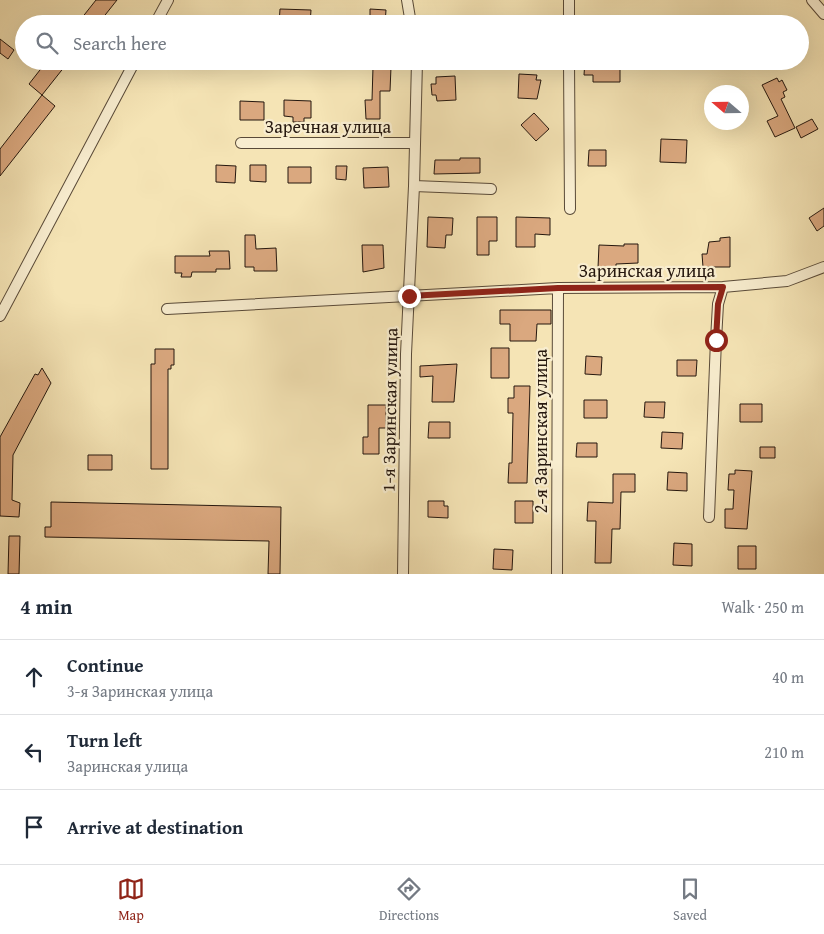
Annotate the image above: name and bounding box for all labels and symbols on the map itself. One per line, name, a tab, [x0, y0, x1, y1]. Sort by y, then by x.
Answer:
north arrow	[704, 85, 749, 130]
street label: Заречная улица	[265, 113, 392, 140]
street label: Заринская улица	[579, 257, 716, 284]
route end	[398, 285, 421, 308]
street label: 1-я Заринская улица	[375, 327, 404, 492]
route start	[705, 329, 728, 352]
street label: 2-я Заринская улица	[527, 348, 554, 513]

